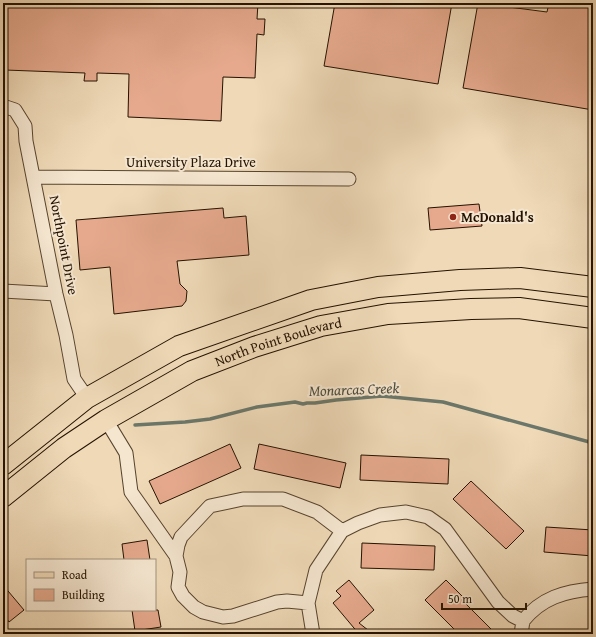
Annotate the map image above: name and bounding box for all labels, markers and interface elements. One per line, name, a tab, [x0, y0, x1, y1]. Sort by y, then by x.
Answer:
street label: University Plaza Drive	[126, 152, 256, 172]
street label: Northpoint Drive	[45, 194, 84, 297]
place label: McDonald's	[461, 207, 534, 227]
marker: McDonald's	[448, 212, 458, 222]
street label: North Point Boulevard	[212, 312, 344, 371]
water label: Monarcas Creek	[308, 377, 400, 401]
legend	[26, 559, 156, 611]
text: Road	[62, 566, 88, 583]
scale bar	[442, 585, 526, 611]
text: Building	[62, 586, 105, 603]
text: 50 m	[448, 590, 472, 607]

